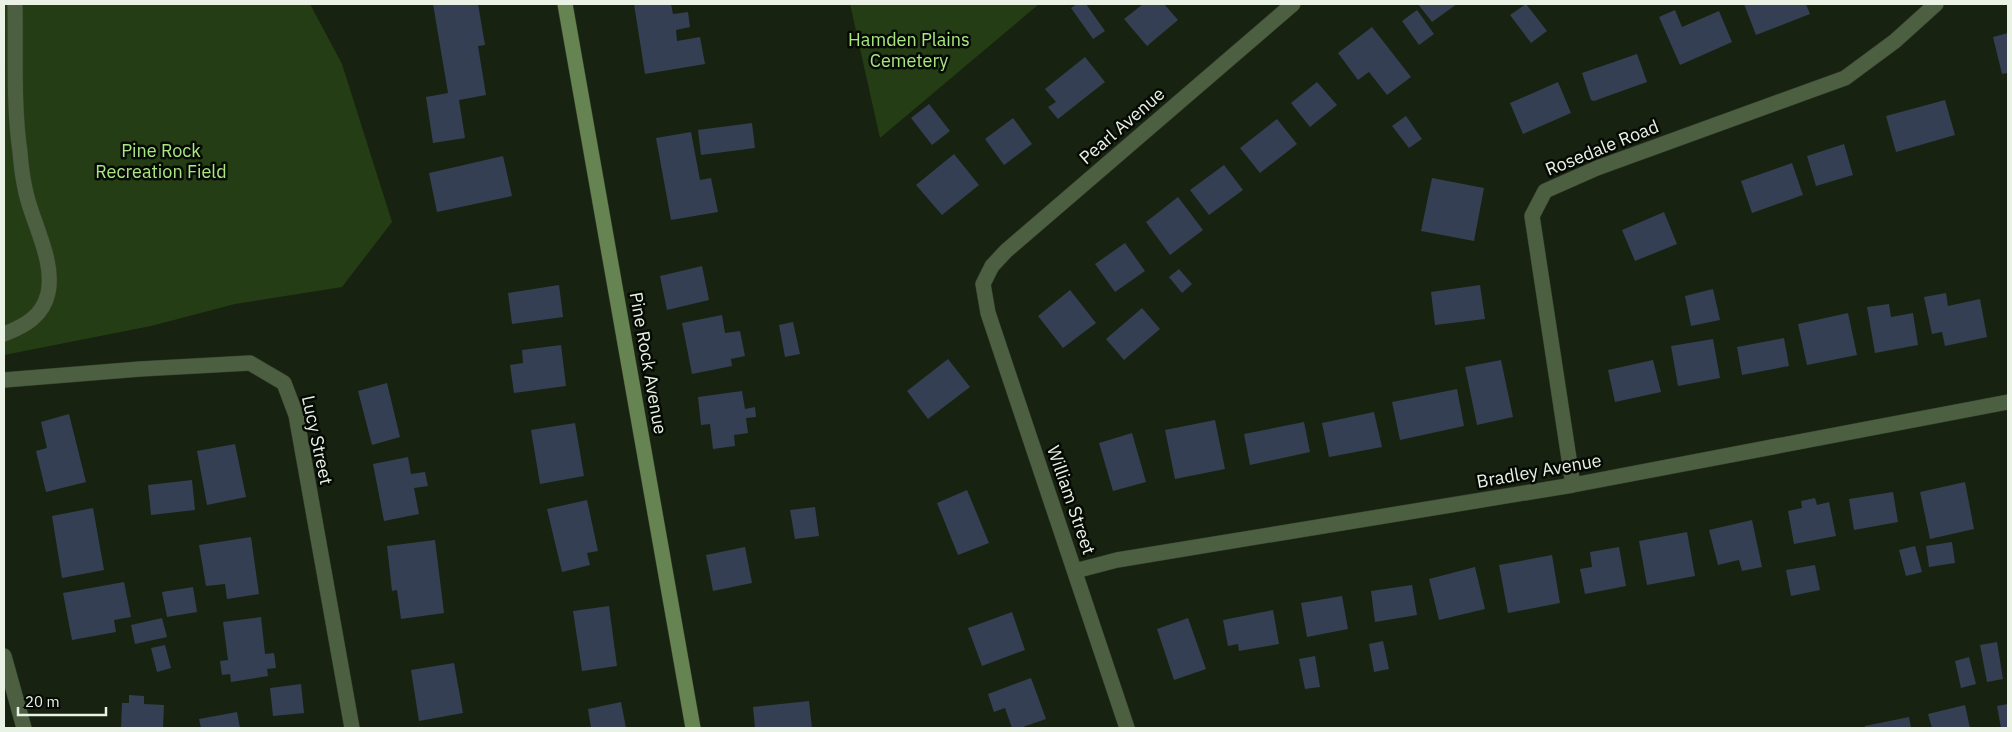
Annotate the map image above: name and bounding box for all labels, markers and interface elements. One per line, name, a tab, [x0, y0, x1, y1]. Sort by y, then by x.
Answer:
park label: Hamden Plains Cemetery	[848, 28, 970, 72]
street label: Pearl Avenue	[1074, 82, 1169, 169]
street label: Rosedale Road	[1542, 114, 1662, 181]
park label: Pine Rock Recreation Field	[95, 139, 227, 183]
street label: Pine Rock Avenue	[625, 290, 672, 436]
street label: Lucy Street	[297, 393, 338, 487]
street label: William Street	[1042, 442, 1101, 557]
street label: Bradley Avenue	[1475, 448, 1603, 493]
scale bar	[18, 684, 105, 716]
text: 20 m	[25, 692, 60, 711]

